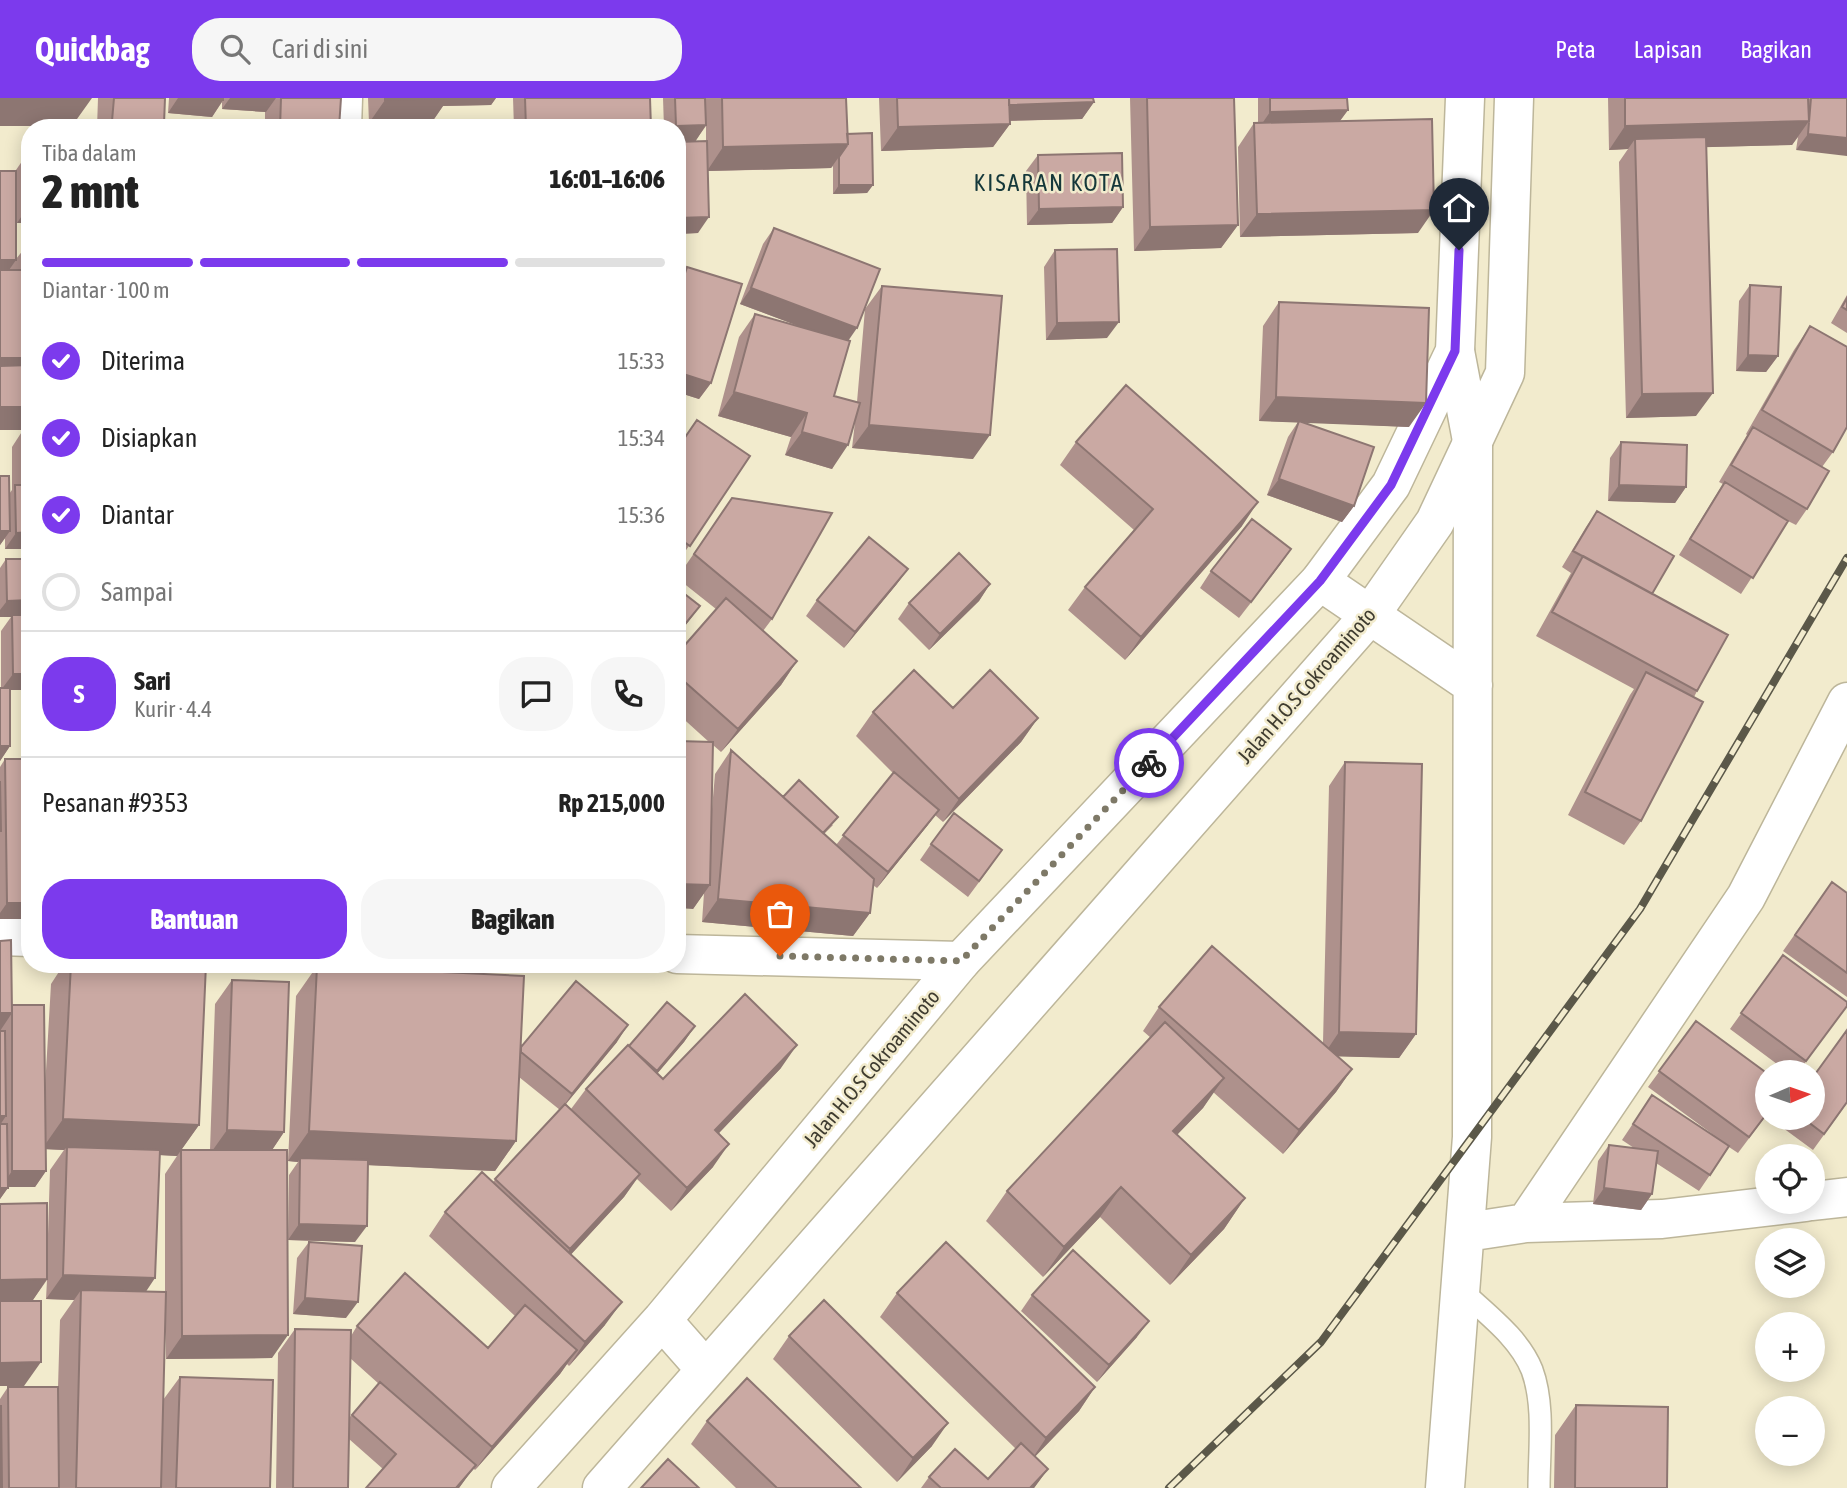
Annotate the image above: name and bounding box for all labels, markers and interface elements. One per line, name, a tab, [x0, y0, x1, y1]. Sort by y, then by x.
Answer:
search box	[192, 18, 682, 81]
text: Quickbag	[35, 30, 150, 68]
icon: search	[216, 30, 254, 68]
text: Cari di sini	[272, 34, 368, 64]
text: Peta	[1555, 36, 1596, 63]
text: Lapisan	[1634, 36, 1702, 63]
text: Bagikan	[1740, 36, 1812, 63]
text: Tiba dalam	[42, 140, 137, 166]
text: 16:01–16:06	[549, 164, 665, 194]
text: 2 mnt	[42, 165, 139, 218]
district label: KISARAN KOTA	[974, 169, 1124, 196]
pin	[1429, 178, 1489, 250]
icon: home	[1440, 189, 1478, 227]
text: Diantar · 100 m	[42, 277, 170, 303]
icon: check	[42, 342, 80, 380]
text: Diterima	[101, 346, 185, 376]
text: 15:33	[618, 348, 665, 374]
icon: check	[42, 419, 80, 457]
text: Disiapkan	[101, 423, 197, 453]
text: 15:34	[618, 425, 665, 451]
icon: check	[42, 496, 80, 534]
text: Diantar	[101, 500, 174, 530]
text: 15:36	[618, 502, 665, 528]
text: Sampai	[101, 577, 173, 607]
street label: Jalan H.O.S Cokroaminoto	[1232, 602, 1380, 768]
button: chat	[499, 657, 573, 731]
button: phone	[591, 657, 665, 731]
text: Sari	[134, 666, 171, 696]
text: S	[74, 679, 84, 709]
text: Kurir · 4.4	[134, 696, 212, 722]
courier	[1114, 728, 1184, 798]
icon: bike	[1130, 744, 1168, 782]
text: Pesanan #9353	[42, 788, 189, 818]
text: Rp 215,000	[558, 788, 665, 818]
button: Bantuan	[42, 879, 347, 959]
button: Bagikan	[361, 879, 665, 959]
pin	[750, 884, 810, 956]
icon: bag	[761, 895, 799, 933]
street label: Jalan H.O.S Cokroaminoto	[798, 984, 944, 1152]
north arrow	[1755, 1060, 1825, 1130]
map controls	[1755, 1060, 1825, 1466]
button: locate	[1755, 1144, 1825, 1214]
button: layers	[1755, 1228, 1825, 1298]
button: +	[1755, 1312, 1825, 1382]
button: −	[1755, 1396, 1825, 1466]

